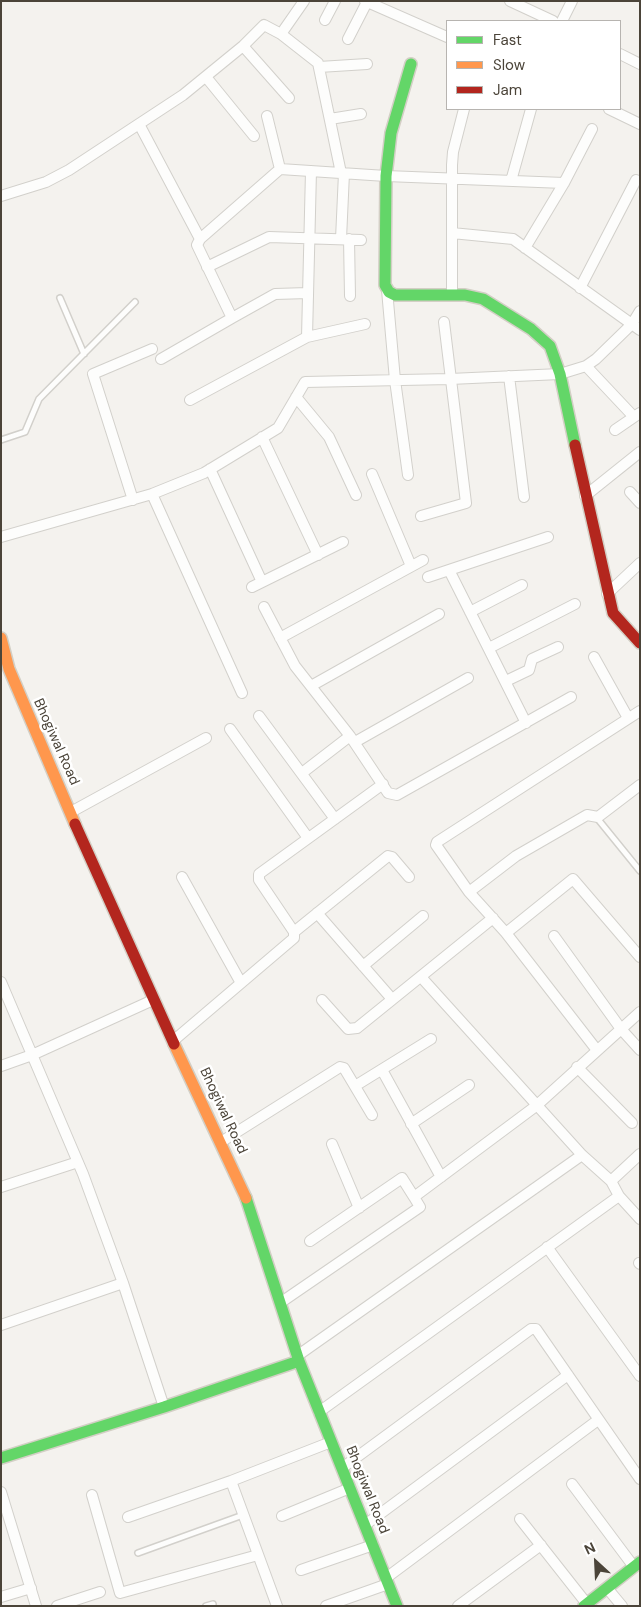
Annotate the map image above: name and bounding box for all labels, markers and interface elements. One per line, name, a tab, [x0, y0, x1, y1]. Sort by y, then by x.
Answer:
legend	[446, 20, 621, 110]
text: Fast	[493, 30, 522, 50]
text: Slow	[493, 55, 525, 75]
text: Jam	[493, 80, 522, 100]
street label: Bhogiwal Road	[29, 696, 83, 788]
street label: Bhogiwal Road	[196, 1065, 250, 1157]
street label: Bhogiwal Road	[342, 1444, 392, 1536]
north arrow	[571, 1537, 621, 1587]
text: N	[581, 1538, 598, 1559]

